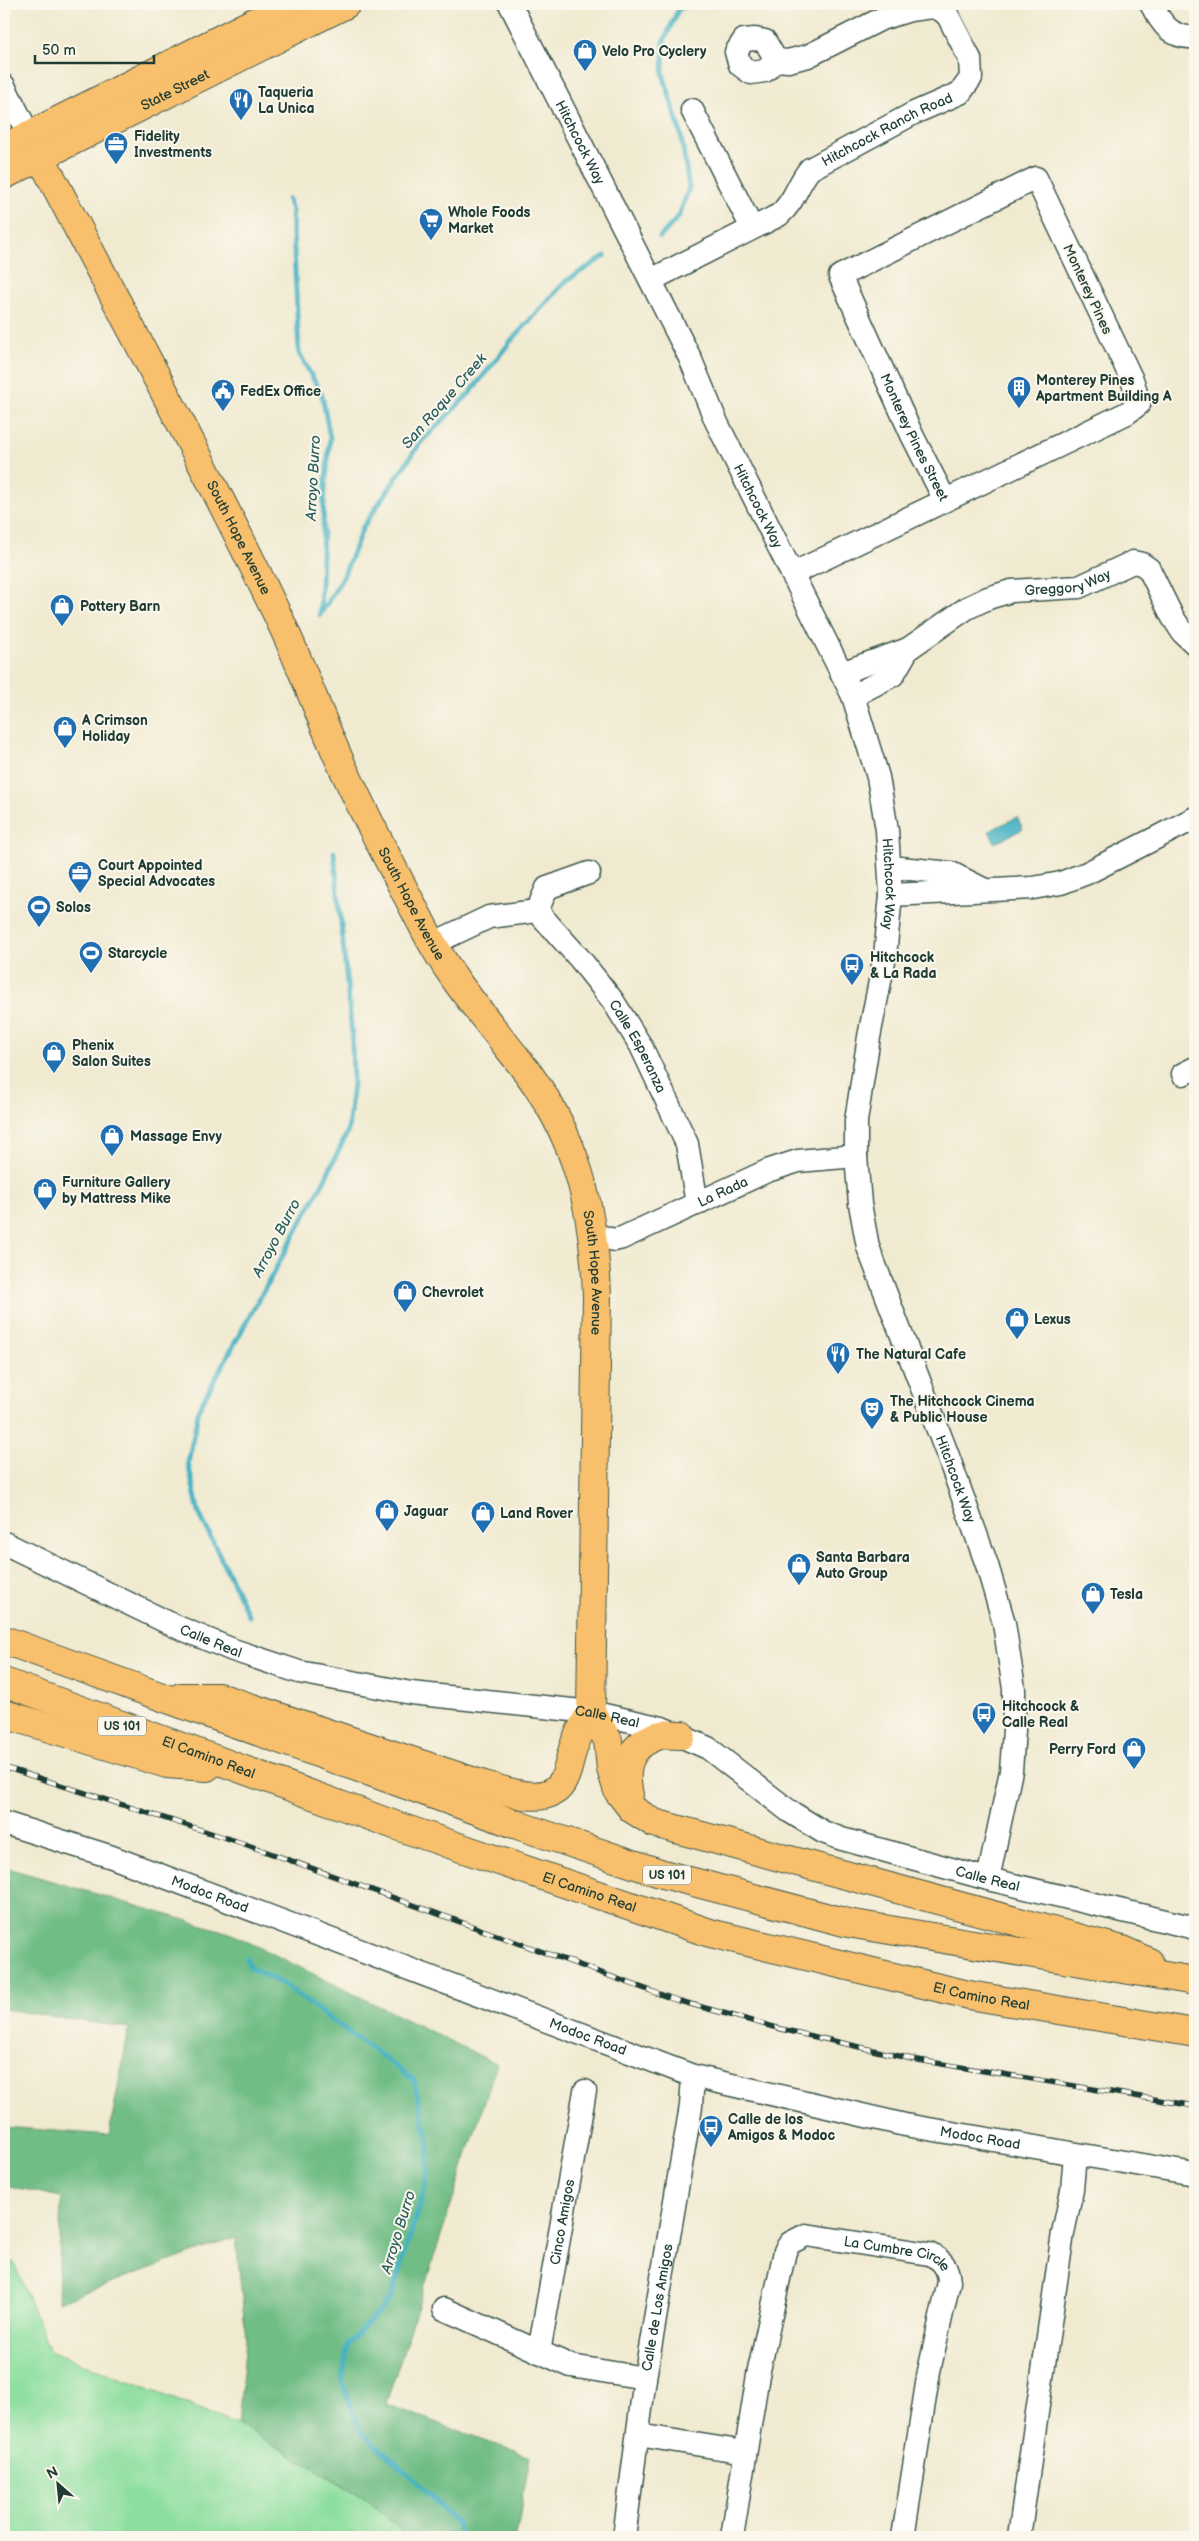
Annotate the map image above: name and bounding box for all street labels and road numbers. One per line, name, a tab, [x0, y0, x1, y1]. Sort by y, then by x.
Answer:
street label: State Street	[138, 65, 213, 114]
street label: Hitchcock Ranch Road	[819, 89, 955, 170]
street label: Hitchcock Way	[551, 98, 608, 188]
street label: Monterey Pines	[1059, 241, 1116, 337]
street label: Monterey Pines Street	[876, 371, 952, 505]
street label: Hitchcock Way	[730, 461, 786, 551]
street label: South Hope Avenue	[203, 478, 274, 598]
street label: Greggory Way	[1024, 565, 1114, 599]
street label: Hitchcock Way	[879, 838, 899, 931]
street label: South Hope Avenue	[374, 845, 448, 964]
street label: Calle Esperanza	[605, 997, 670, 1096]
street label: La Rada	[695, 1173, 751, 1211]
street label: South Hope Avenue	[579, 1209, 605, 1335]
street label: Hitchcock Way	[932, 1433, 979, 1526]
street label: Calle Real	[177, 1621, 244, 1661]
street label: Calle Real	[574, 1702, 641, 1732]
road number: US 101	[98, 1716, 146, 1735]
street label: El Camino Real	[160, 1733, 257, 1782]
street label: Calle Real	[954, 1862, 1021, 1895]
road number: US 101	[643, 1866, 691, 1884]
street label: El Camino Real	[540, 1868, 638, 1916]
street label: Modoc Road	[169, 1872, 251, 1917]
street label: El Camino Real	[931, 1979, 1031, 2014]
street label: Modoc Road	[547, 2015, 629, 2059]
street label: Modoc Road	[939, 2123, 1022, 2153]
street label: Cinco Amigos	[547, 2178, 578, 2266]
street label: La Cumbre Circle	[843, 2233, 954, 2274]
street label: Calle de Los Amigos	[638, 2242, 677, 2372]

